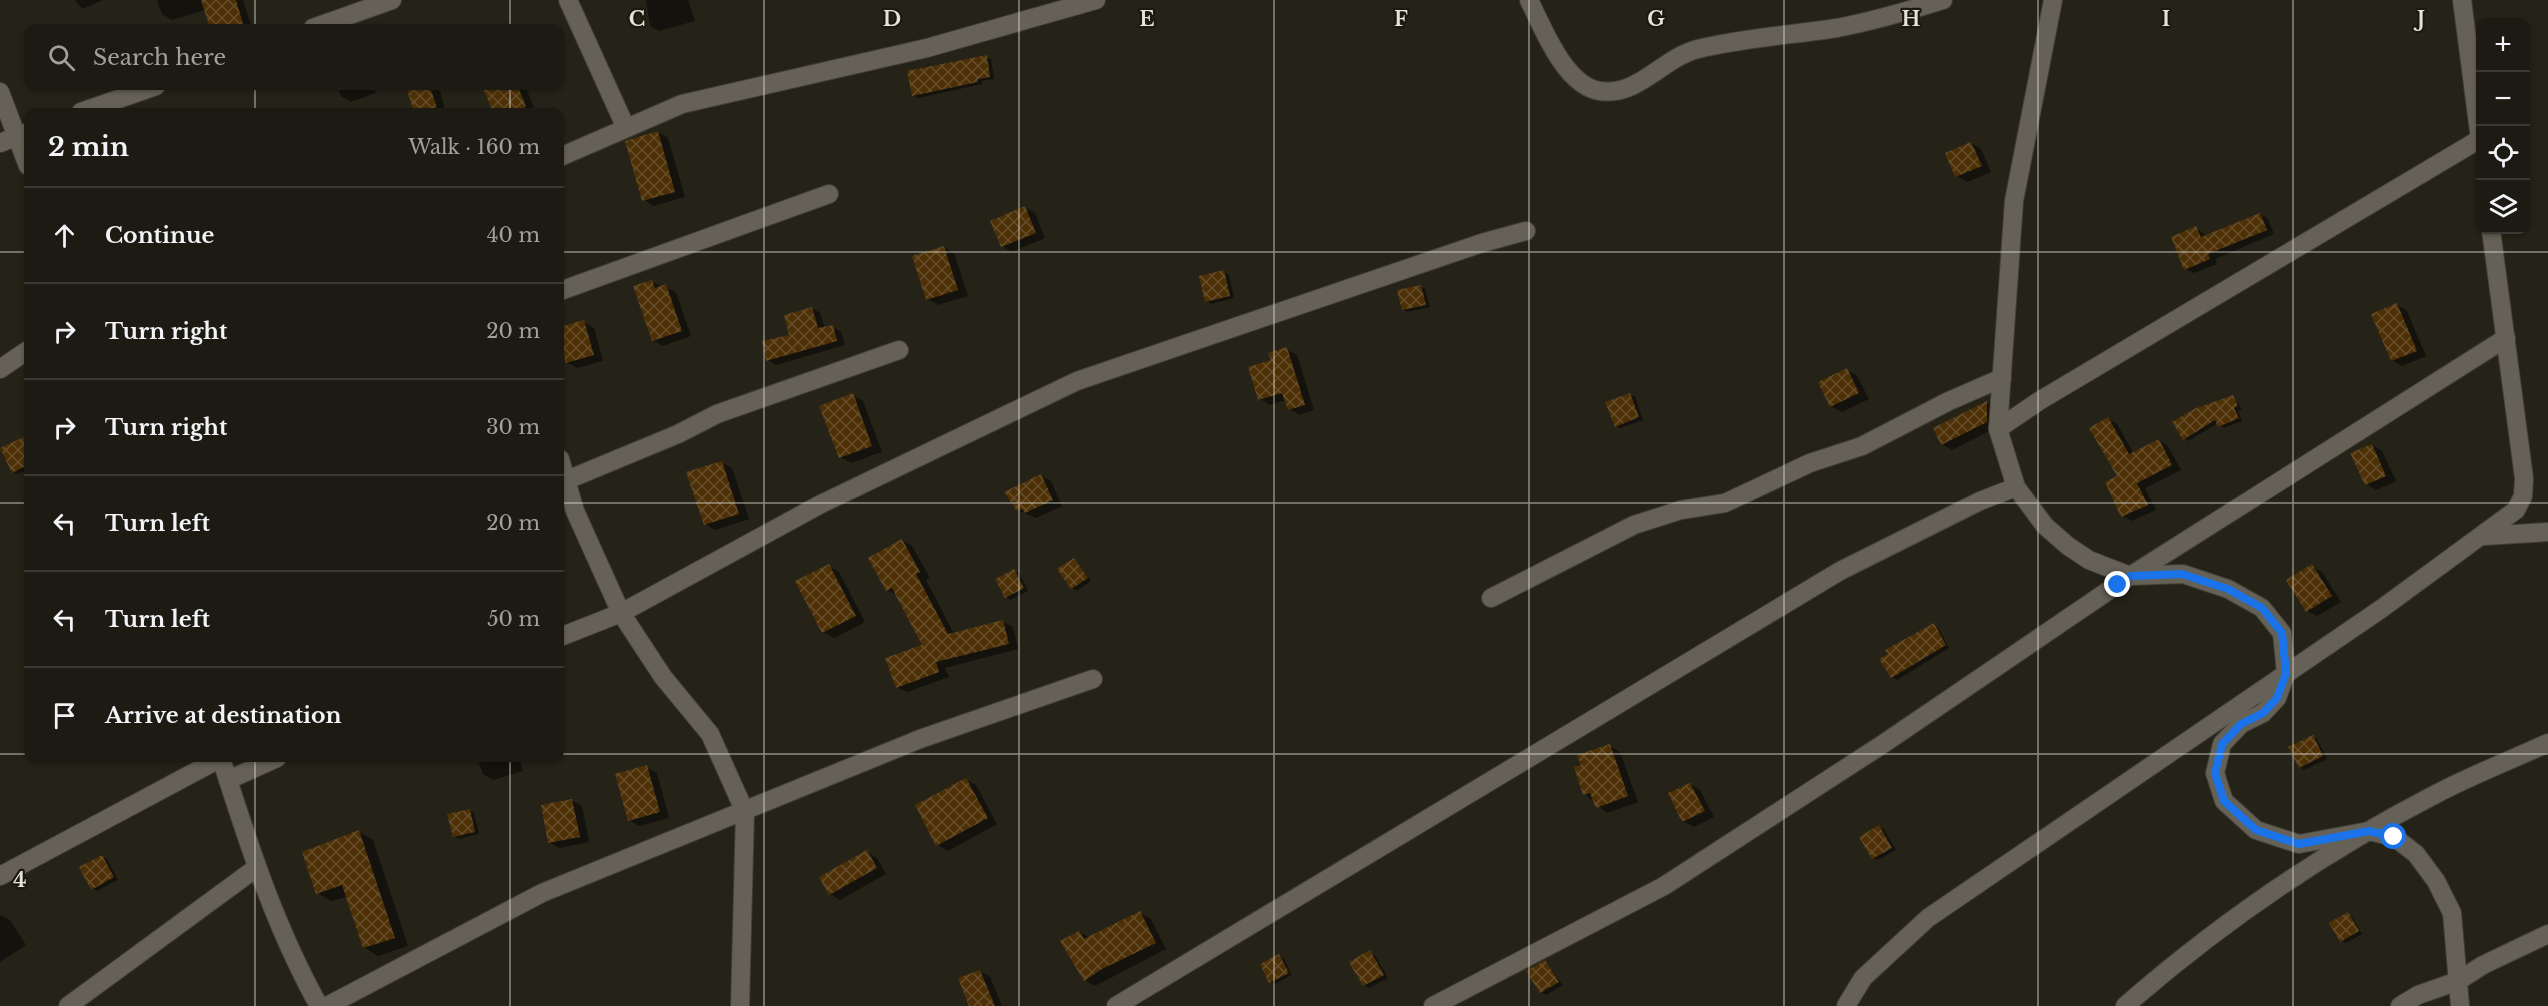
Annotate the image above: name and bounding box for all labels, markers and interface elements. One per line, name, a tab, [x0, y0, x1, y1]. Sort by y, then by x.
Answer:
text: C	[629, 7, 645, 31]
text: D	[883, 7, 901, 31]
text: E	[1139, 7, 1155, 31]
text: F	[1394, 7, 1408, 31]
text: G	[1647, 7, 1665, 31]
text: H	[1902, 7, 1921, 31]
text: I	[2162, 7, 2170, 31]
text: J	[2413, 7, 2425, 31]
map controls	[2476, 18, 2530, 234]
button: +	[2476, 18, 2530, 72]
search box	[24, 24, 564, 90]
icon: search	[45, 41, 78, 74]
text: Search here	[93, 44, 226, 71]
button: −	[2476, 72, 2530, 126]
button: locate	[2476, 126, 2530, 180]
text: 2 min	[48, 131, 129, 163]
text: Walk · 160 m	[408, 135, 540, 159]
button: layers	[2476, 180, 2530, 234]
icon: ahead	[48, 219, 81, 252]
text: Continue	[105, 222, 214, 249]
text: 40 m	[487, 223, 540, 247]
icon: right	[48, 315, 81, 348]
text: Turn right	[105, 318, 227, 345]
text: 20 m	[486, 319, 540, 343]
icon: right	[48, 411, 81, 444]
text: Turn right	[105, 414, 227, 441]
text: 30 m	[486, 415, 540, 439]
icon: left	[48, 507, 81, 540]
text: Turn left	[105, 510, 210, 537]
text: 20 m	[486, 511, 540, 535]
route end	[2104, 571, 2130, 597]
icon: left	[48, 603, 81, 636]
text: Turn left	[105, 606, 210, 633]
text: 50 m	[487, 607, 540, 631]
icon: arrive	[48, 699, 81, 732]
text: Arrive at destination	[105, 702, 342, 729]
route start	[2380, 823, 2406, 849]
text: 4	[13, 868, 27, 892]

